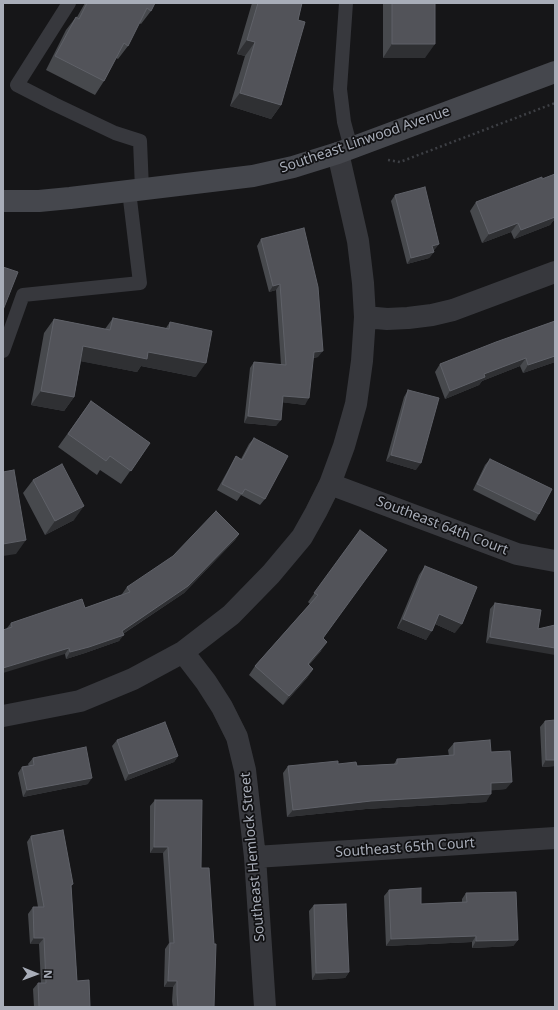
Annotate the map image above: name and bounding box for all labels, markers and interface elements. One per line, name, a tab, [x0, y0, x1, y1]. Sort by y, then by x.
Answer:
street label: Southeast Linwood Avenue	[278, 103, 452, 177]
street label: Southeast 64th Court	[374, 493, 510, 559]
street label: Southeast Hemlock Street	[237, 772, 269, 942]
street label: Southeast 65th Court	[335, 835, 475, 861]
north arrow	[16, 954, 56, 994]
text: N	[41, 970, 56, 979]

